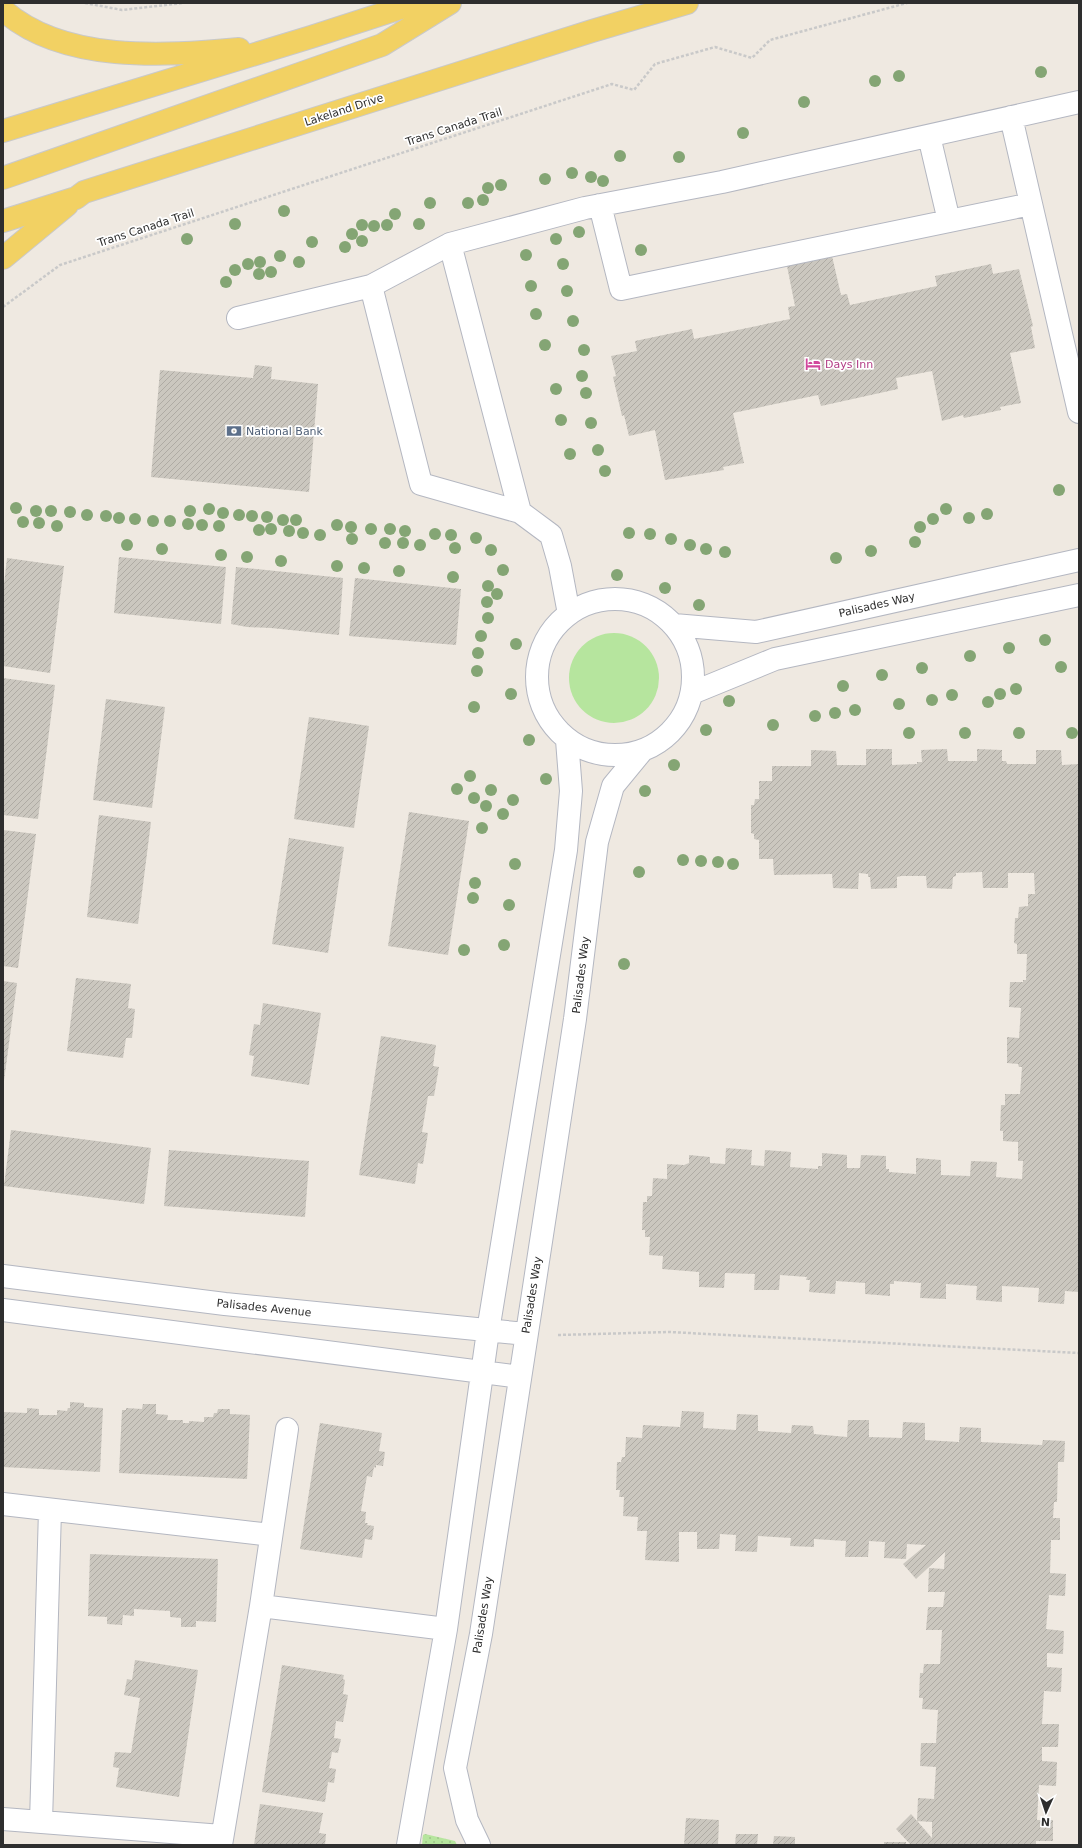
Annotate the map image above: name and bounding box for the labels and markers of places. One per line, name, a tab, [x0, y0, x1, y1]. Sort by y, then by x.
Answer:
hotel icon: Days Inn	[804, 355, 822, 373]
place label: Days Inn	[825, 358, 873, 371]
bank icon: National Bank	[225, 422, 243, 440]
place label: National Bank	[246, 425, 324, 438]

